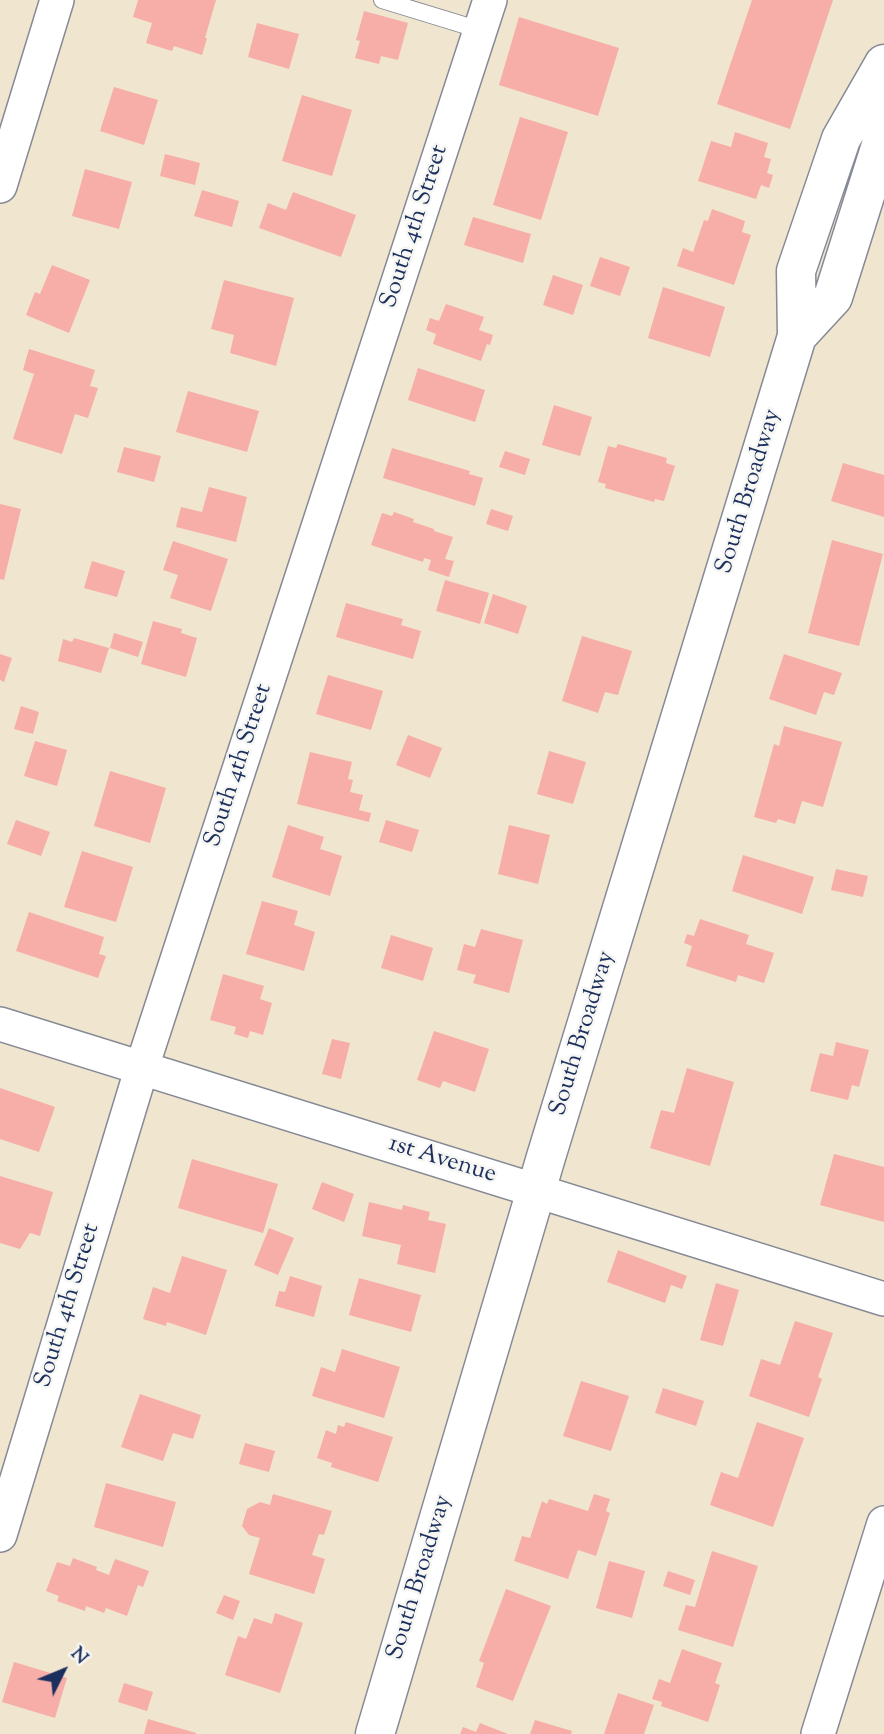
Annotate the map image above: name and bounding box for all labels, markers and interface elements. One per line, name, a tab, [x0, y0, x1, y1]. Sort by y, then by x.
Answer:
street label: South 4th Street	[376, 142, 456, 312]
street label: South Broadway	[711, 406, 789, 578]
street label: South 4th Street	[200, 681, 280, 851]
street label: South Broadway	[545, 948, 623, 1120]
street label: 1st Avenue	[385, 1131, 499, 1191]
street label: South 4th Street	[30, 1221, 108, 1391]
street label: South Broadway	[382, 1492, 460, 1664]
north arrow	[28, 1636, 98, 1706]
text: N	[64, 1642, 94, 1671]

